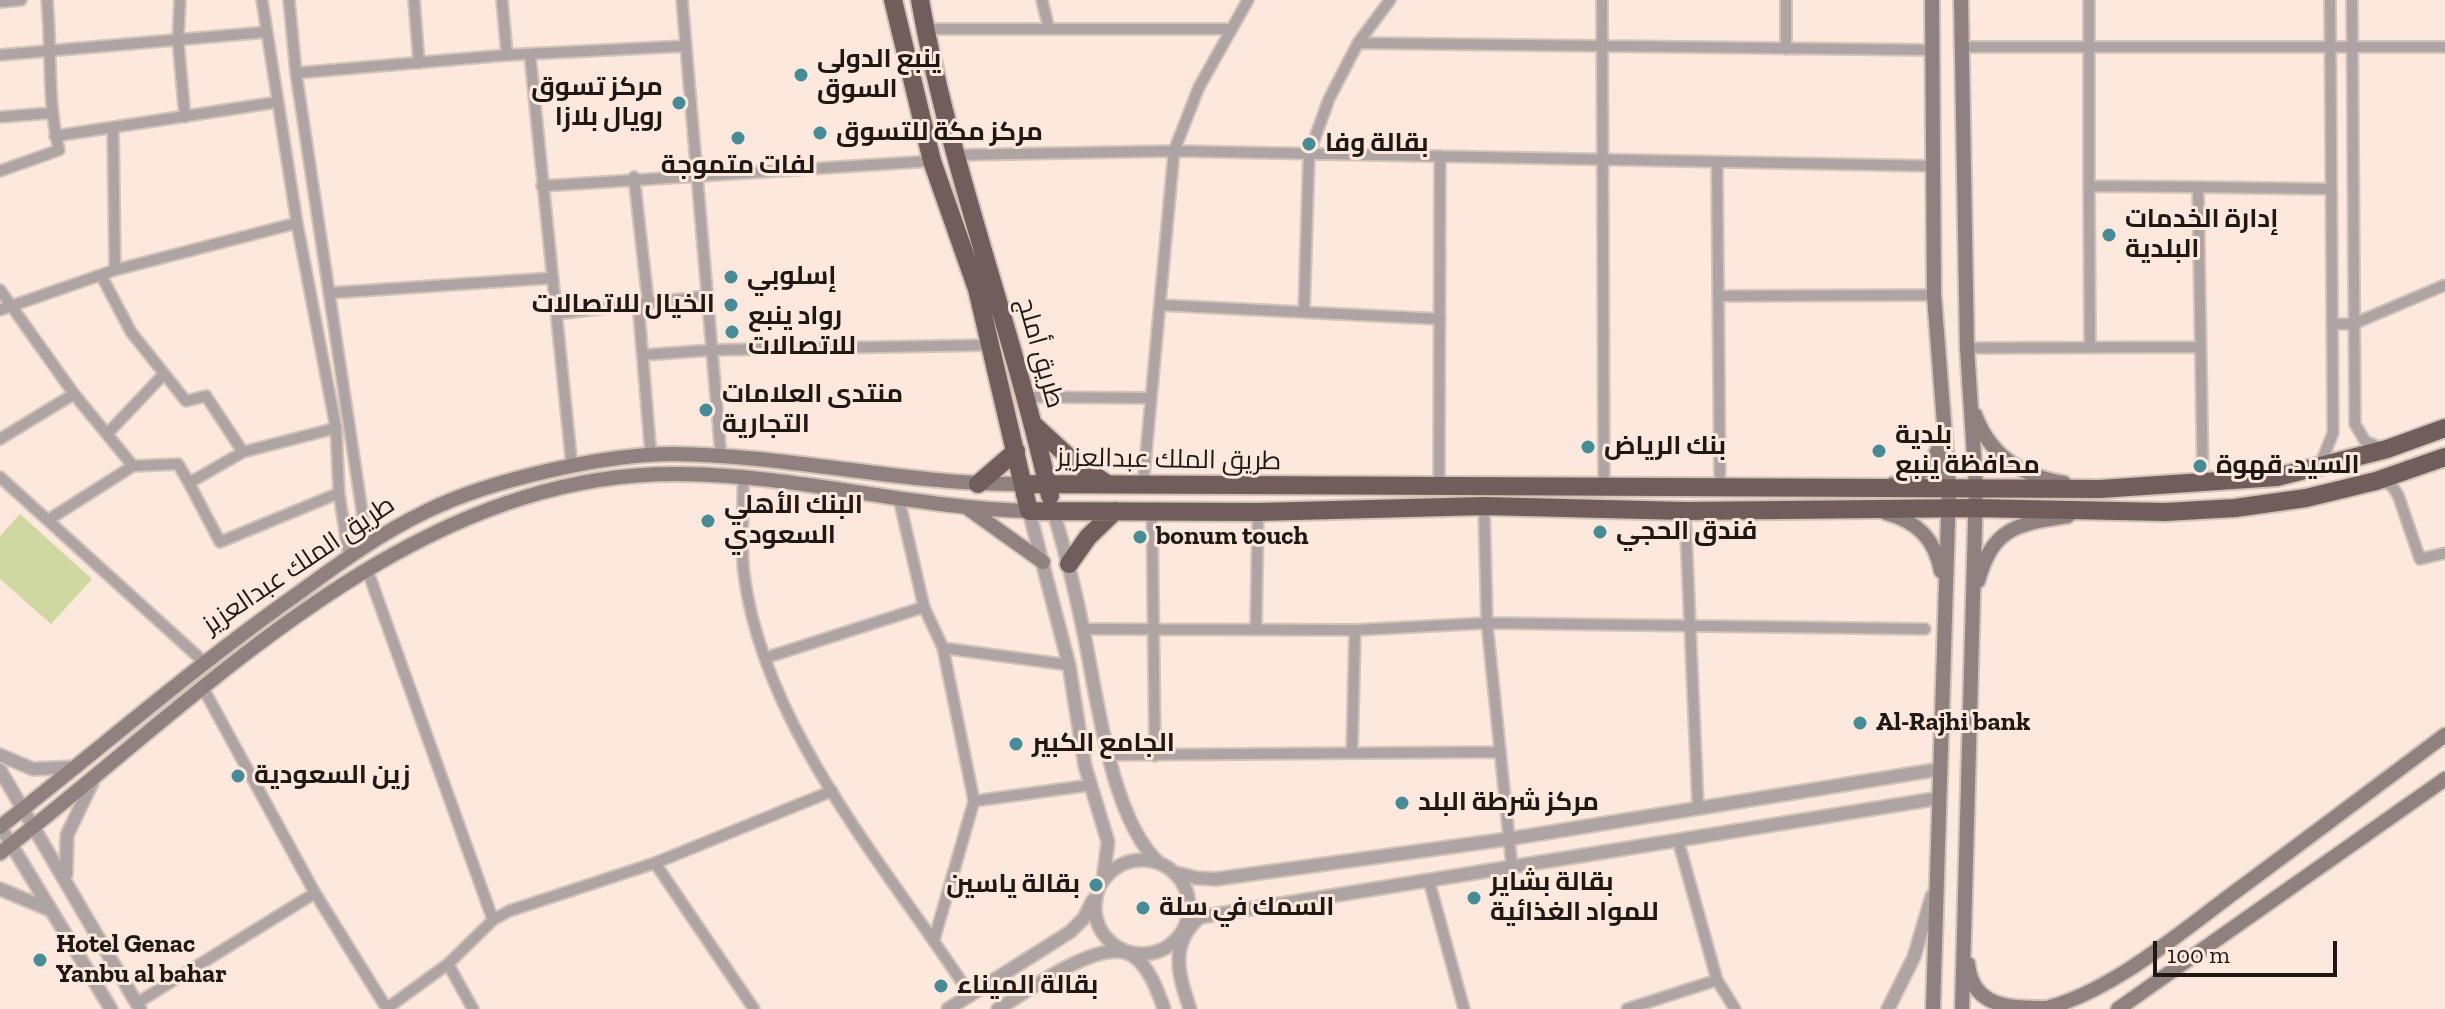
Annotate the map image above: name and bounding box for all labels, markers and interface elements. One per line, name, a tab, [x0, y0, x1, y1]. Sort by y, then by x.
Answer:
place label: ينبع الدولى السوق	[817, 44, 941, 106]
marker: ينبع الدولى السوق	[792, 66, 810, 84]
place label: مركز تسوق رويال بلازا	[531, 72, 663, 134]
marker: مركز تسوق رويال بلازا	[670, 94, 688, 112]
place label: مركز مكة للتسوق	[836, 117, 1043, 149]
marker: مركز مكة للتسوق	[811, 124, 829, 142]
place label: بقالة وفا	[1325, 128, 1429, 160]
marker: لفات متموجة	[729, 129, 747, 147]
marker: بقالة وفا	[1300, 135, 1318, 153]
place label: لفات متموجة	[661, 150, 815, 182]
place label: إدارة الخدمات البلدية	[2125, 204, 2278, 266]
marker: إدارة الخدمات البلدية	[2100, 226, 2118, 244]
place label: إسلوبي	[747, 261, 836, 293]
marker: إسلوبي	[722, 268, 740, 286]
place label: الخيال للاتصالات	[532, 289, 715, 321]
street label: طريق أملج	[1009, 294, 1071, 412]
marker: الخيال للاتصالات	[722, 296, 740, 314]
place label: رواد ينبع للاتصالات	[748, 301, 856, 362]
marker: رواد ينبع للاتصالات	[723, 323, 741, 341]
place label: منتدى العلامات التجارية	[722, 379, 903, 440]
marker: منتدى العلامات التجارية	[697, 401, 715, 419]
place label: بلدية محافظة ينبع	[1895, 420, 2040, 482]
place label: بنك الرياض	[1604, 431, 1726, 463]
marker: بنك الرياض	[1579, 438, 1597, 456]
street label: طريق الملك عبدالعزيز	[1057, 442, 1281, 478]
marker: بلدية محافظة ينبع	[1870, 442, 1888, 460]
place label: السيد. قهوة	[2216, 450, 2360, 482]
marker: السيد. قهوة	[2191, 457, 2209, 475]
street label: طريق الملك عبدالعزيز	[197, 489, 401, 641]
place label: البنك الأهلي السعودي	[724, 490, 863, 552]
marker: البنك الأهلي السعودي	[699, 512, 717, 530]
place label: فندق الحجي	[1616, 516, 1757, 548]
place label: bonum touch	[1156, 521, 1309, 553]
marker: فندق الحجي	[1591, 523, 1609, 541]
marker: bonum touch	[1131, 528, 1149, 546]
place label: Al-Rajhi bank	[1876, 707, 2030, 739]
marker: Al-Rajhi bank	[1851, 714, 1869, 732]
place label: الجامع الكبير	[1032, 728, 1175, 760]
marker: الجامع الكبير	[1007, 735, 1025, 753]
place label: زين السعودية	[254, 760, 410, 792]
marker: زين السعودية	[229, 767, 247, 785]
place label: مركز شرطة البلد	[1418, 787, 1599, 819]
marker: مركز شرطة البلد	[1393, 794, 1411, 812]
place label: بقالة بشاير للمواد الغذائية	[1490, 867, 1659, 928]
place label: بقالة ياسين	[946, 869, 1080, 901]
marker: بقالة ياسين	[1087, 876, 1105, 894]
marker: بقالة بشاير للمواد الغذائية	[1465, 889, 1483, 907]
place label: السمك في سلة	[1159, 892, 1334, 924]
marker: السمك في سلة	[1134, 899, 1152, 917]
scale bar	[2157, 925, 2341, 975]
place label: Hotel Genac Yanbu al bahar	[56, 929, 227, 990]
text: 100 m	[2167, 940, 2230, 969]
marker: Hotel Genac Yanbu al bahar	[31, 951, 49, 969]
place label: بقالة الميناء	[957, 970, 1098, 1002]
marker: بقالة الميناء	[932, 977, 950, 995]

